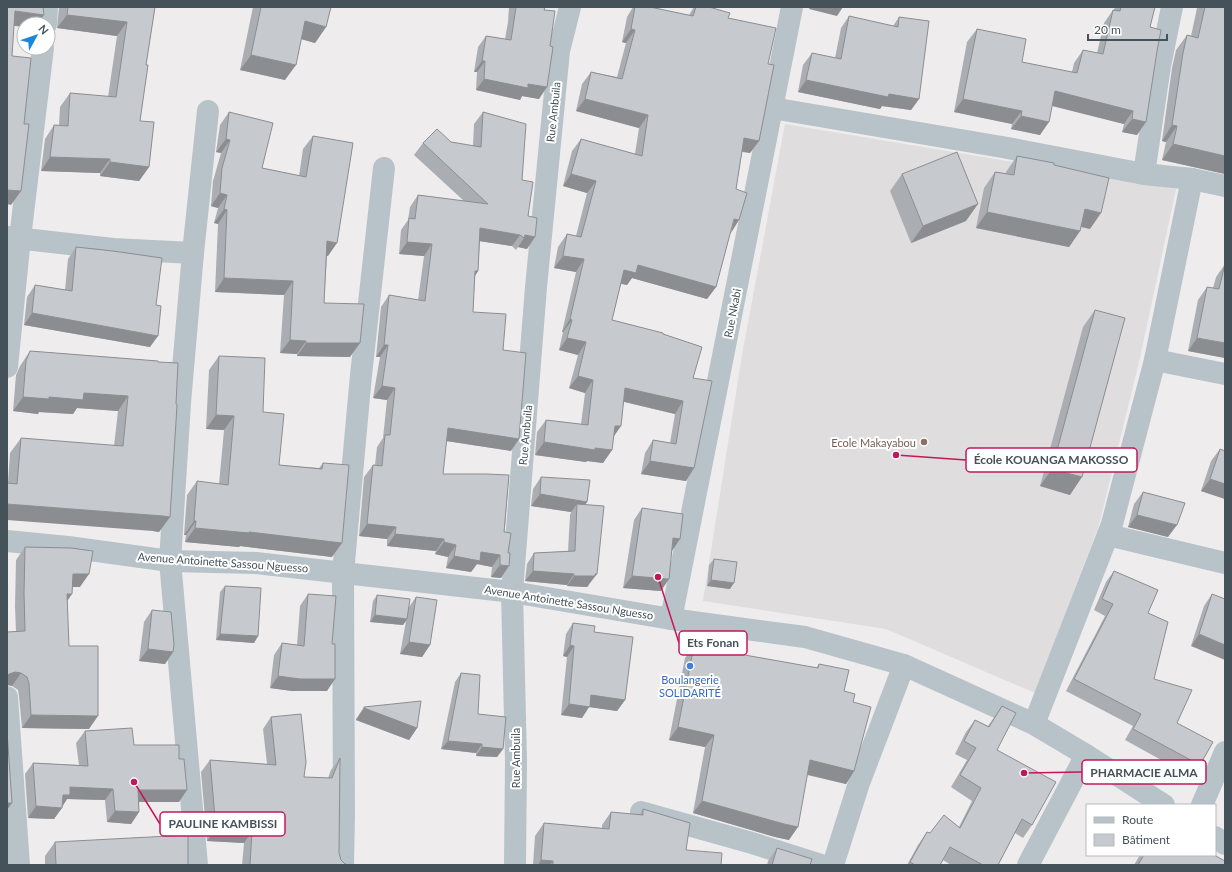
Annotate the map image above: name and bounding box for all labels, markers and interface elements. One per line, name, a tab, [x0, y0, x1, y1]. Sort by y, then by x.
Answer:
north arrow	[16, 16, 56, 56]
scale bar	[1088, 16, 1167, 42]
text: N	[36, 22, 52, 37]
text: 20 m	[1094, 22, 1121, 37]
street label: Rue Ambuila	[543, 81, 563, 143]
street label: Rue Nkabi	[721, 287, 743, 339]
street label: Rue Ambuila	[516, 404, 534, 466]
place label: Ecole Makayabou	[831, 436, 916, 449]
marker: Ecole Makayabou	[919, 437, 929, 447]
callout: École KOUANGA MAKOSSO	[966, 448, 1137, 472]
text: École KOUANGA MAKOSSO	[974, 452, 1129, 467]
street label: Avenue Antoinette Sassou Nguesso	[137, 550, 309, 574]
street label: Avenue Antoinette Sassou Nguesso	[484, 582, 654, 622]
callout: Ets Fonan	[679, 631, 747, 655]
text: Ets Fonan	[687, 635, 739, 650]
marker: Boulangerie SOLIDARITÉ	[685, 661, 695, 671]
place label: Boulangerie SOLIDARITÉ	[659, 673, 721, 699]
street label: Rue Ambuila	[509, 728, 522, 788]
callout: PHARMACIE ALMA	[1082, 760, 1206, 784]
text: PHARMACIE ALMA	[1090, 765, 1198, 780]
legend	[1086, 804, 1216, 856]
callout: PAULINE KAMBISSI	[160, 812, 285, 836]
text: Route	[1122, 812, 1153, 827]
text: PAULINE KAMBISSI	[169, 816, 277, 831]
text: Bâtiment	[1122, 832, 1171, 847]

